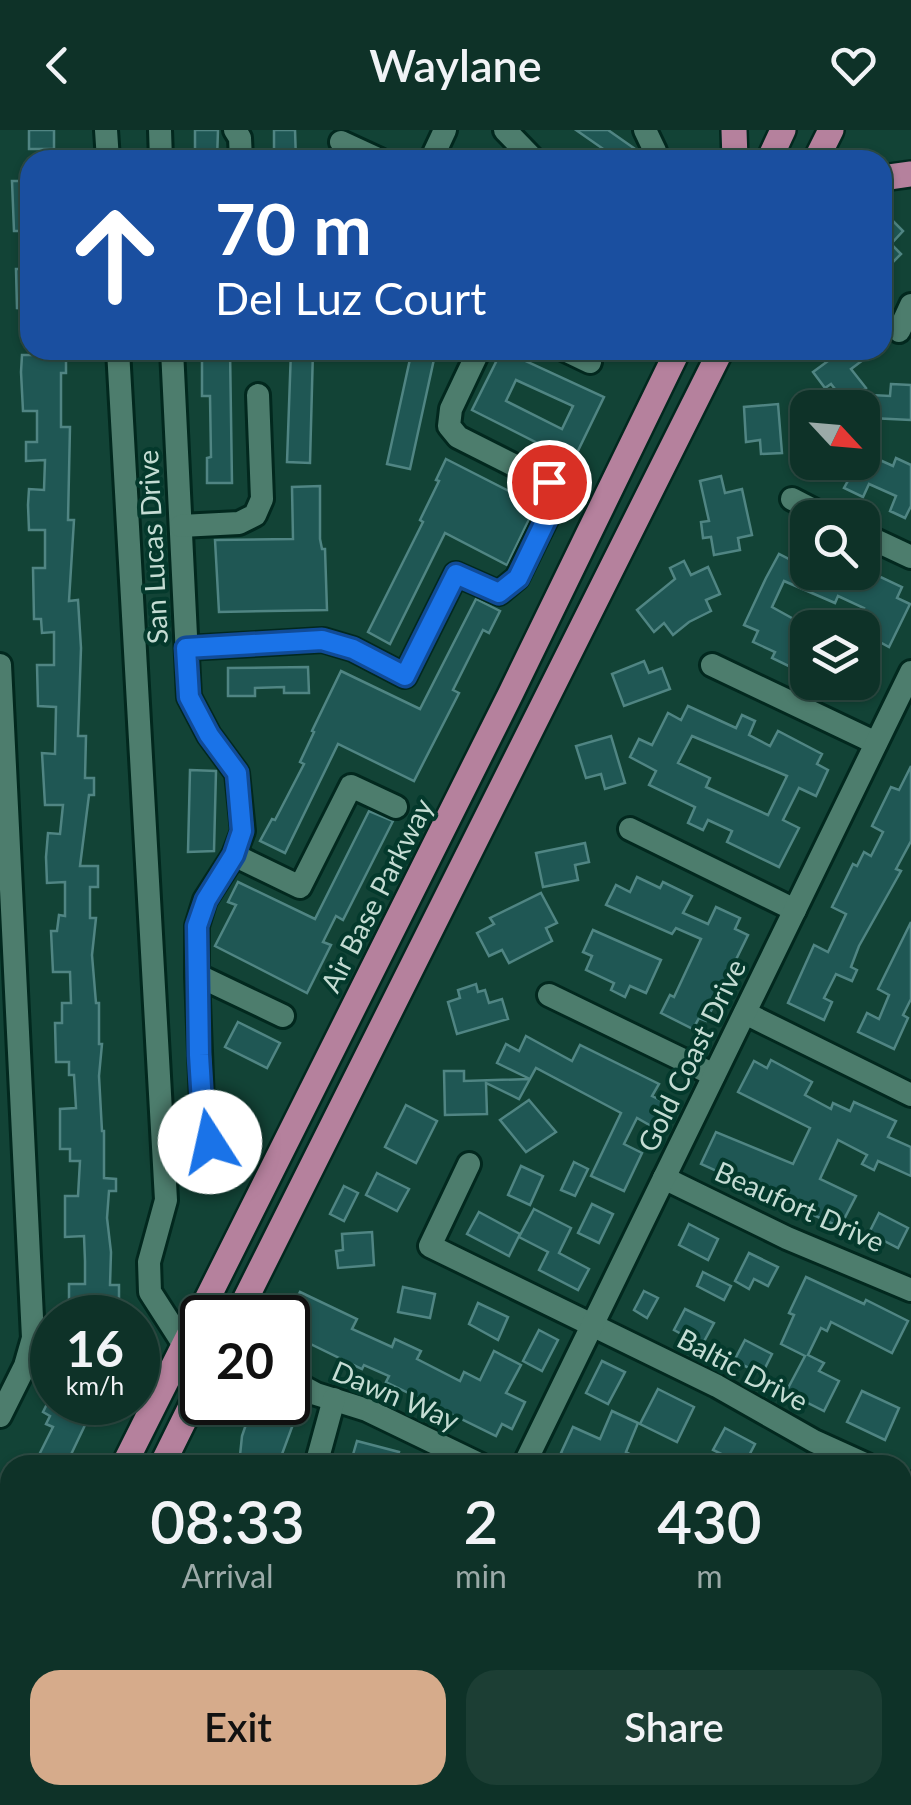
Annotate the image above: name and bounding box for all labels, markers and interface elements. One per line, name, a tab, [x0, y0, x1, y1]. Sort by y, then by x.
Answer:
icon: back	[30, 38, 85, 93]
text: Waylane	[369, 38, 542, 92]
icon: heart	[826, 38, 881, 93]
text: 70 m	[215, 186, 372, 270]
icon: ahead	[50, 190, 180, 320]
text: Del Luz Court	[215, 271, 486, 325]
north arrow	[790, 390, 880, 480]
map controls	[790, 390, 880, 700]
pin	[507, 440, 592, 525]
street label: San Lucas Drive	[130, 449, 174, 645]
icon: arrive	[522, 455, 577, 510]
button: search	[790, 500, 880, 590]
button: layers	[790, 610, 880, 700]
street label: Air Base Parkway	[313, 792, 440, 998]
street label: Gold Coast Drive	[630, 953, 752, 1157]
position arrow	[158, 1090, 262, 1194]
street label: Beaufort Drive	[710, 1154, 890, 1258]
speed limit sign: 20	[180, 1295, 310, 1425]
text: 16	[66, 1318, 124, 1378]
street label: Baltic Drive	[672, 1320, 814, 1418]
street label: Dawn Way	[327, 1353, 465, 1437]
text: km/h	[66, 1370, 124, 1400]
text: 08:33	[150, 1485, 305, 1557]
text: 2	[464, 1485, 498, 1557]
text: 430	[657, 1485, 762, 1557]
text: Arrival	[181, 1556, 274, 1595]
text: min	[455, 1556, 507, 1595]
text: m	[696, 1556, 723, 1595]
button: Exit	[30, 1670, 446, 1785]
button: Share	[466, 1670, 882, 1785]

